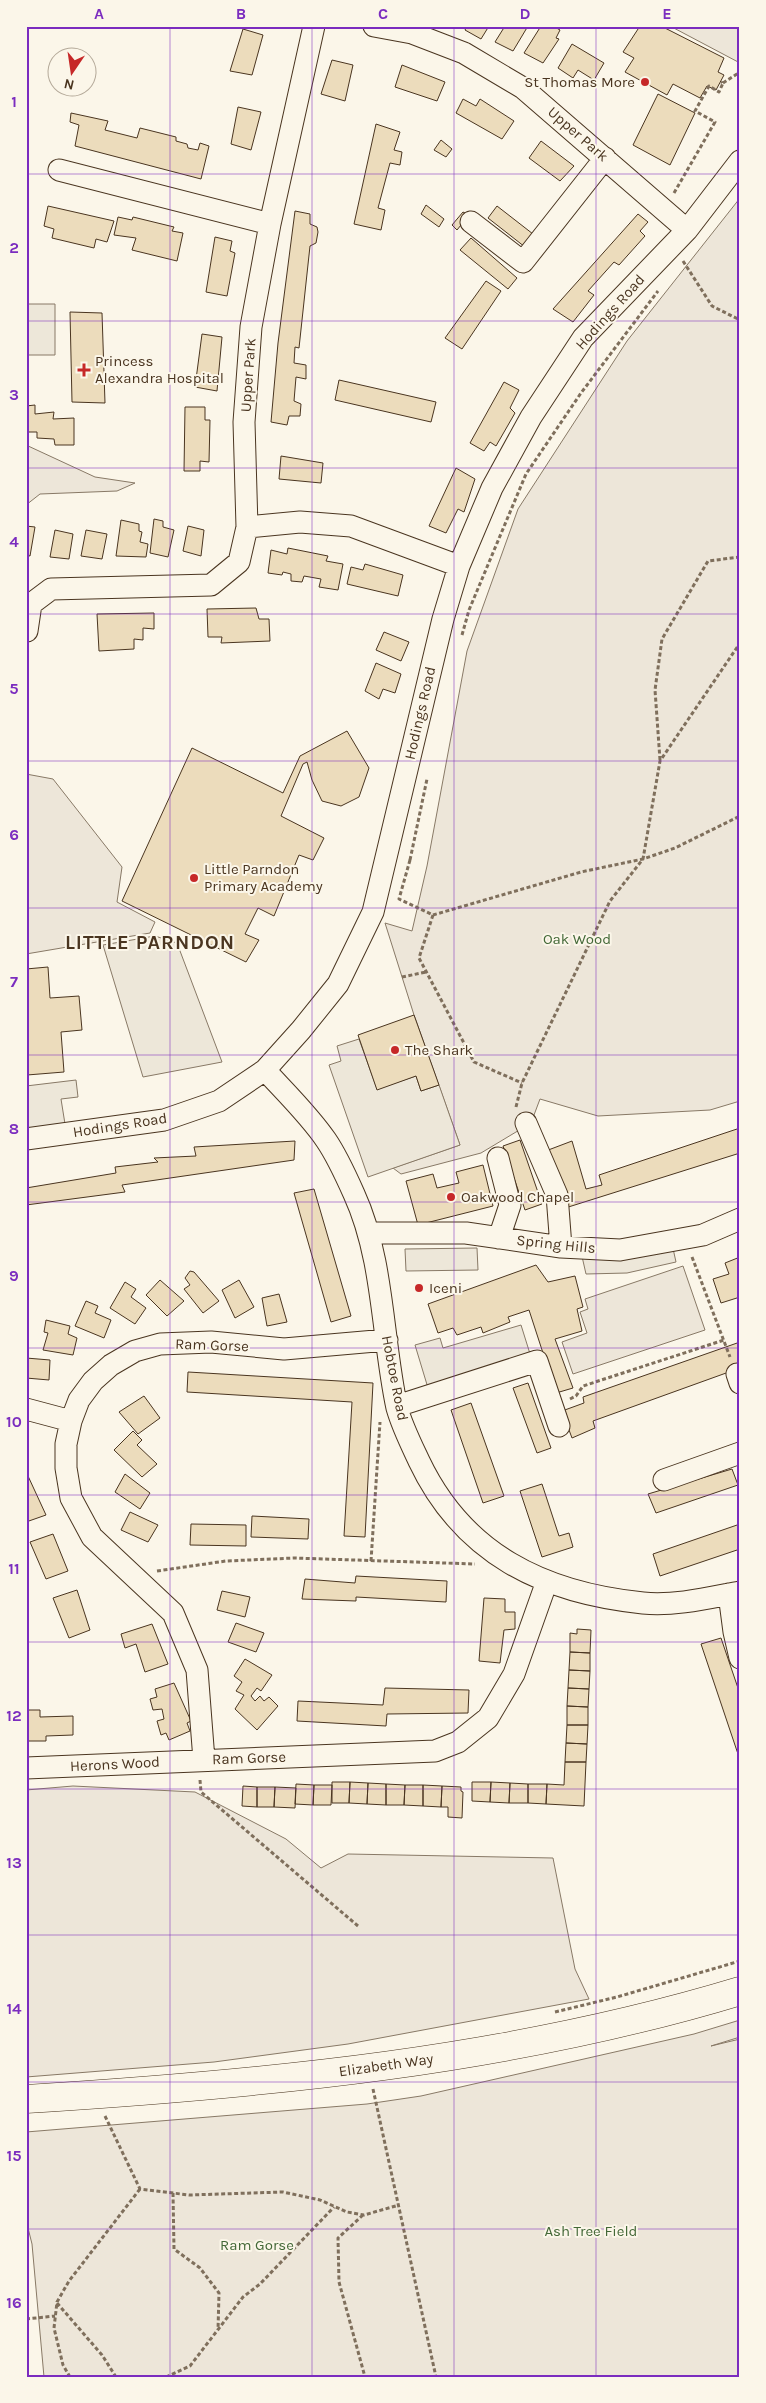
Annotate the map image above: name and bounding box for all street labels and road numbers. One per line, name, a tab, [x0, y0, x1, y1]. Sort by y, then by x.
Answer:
street label: Upper Park	[544, 103, 612, 165]
street label: Hodings Road	[572, 271, 648, 353]
street label: Upper Park	[236, 337, 260, 413]
street label: Hodings Road	[401, 665, 439, 761]
street label: Hodings Road	[72, 1109, 168, 1141]
street label: Spring Hills	[515, 1231, 597, 1257]
street label: Hobtoe Road	[378, 1334, 412, 1422]
street label: Ram Gorse	[175, 1335, 249, 1355]
street label: Ram Gorse	[212, 1748, 286, 1768]
street label: Herons Wood	[70, 1753, 160, 1775]
street label: Elizabeth Way	[337, 2049, 435, 2081]

